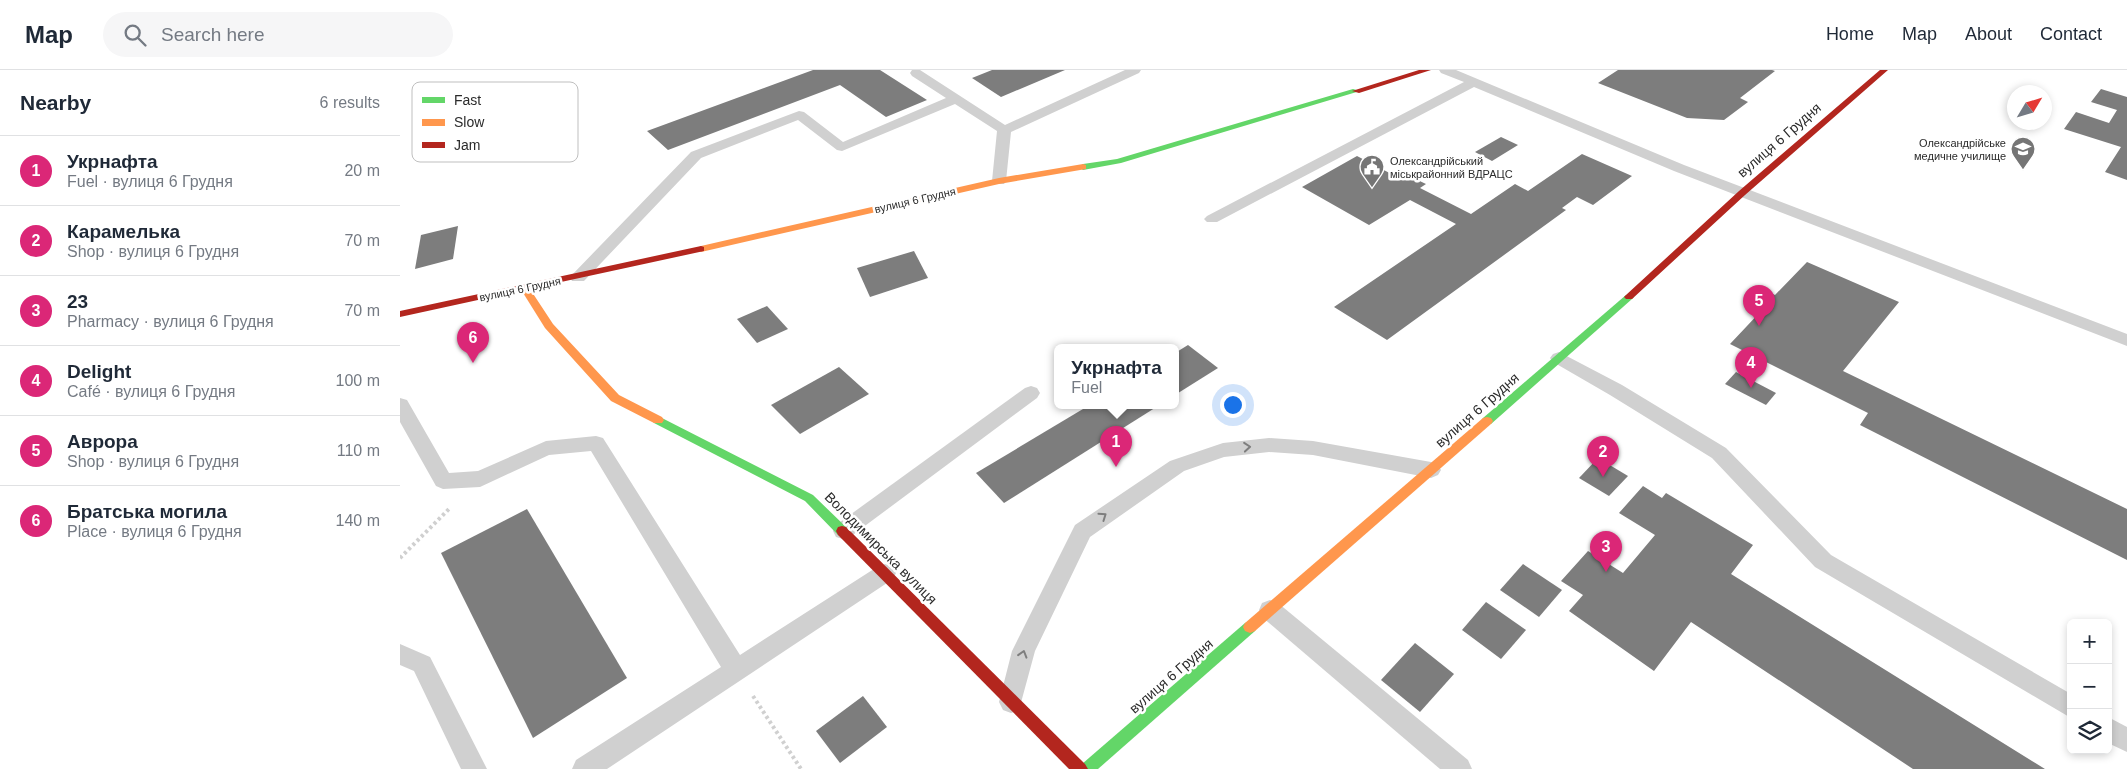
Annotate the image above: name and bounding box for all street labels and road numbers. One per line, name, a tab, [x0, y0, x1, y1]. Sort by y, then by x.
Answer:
street label: вулиця 6 Грудня	[1734, 99, 1824, 181]
street label: вулиця 6 Грудня	[873, 185, 957, 215]
street label: вулиця 6 Грудня	[478, 275, 562, 303]
street label: вулиця 6 Грудня	[1432, 369, 1522, 451]
street label: Володимирська вулиця	[822, 489, 940, 607]
street label: вулиця 6 Грудня	[1126, 635, 1216, 717]

